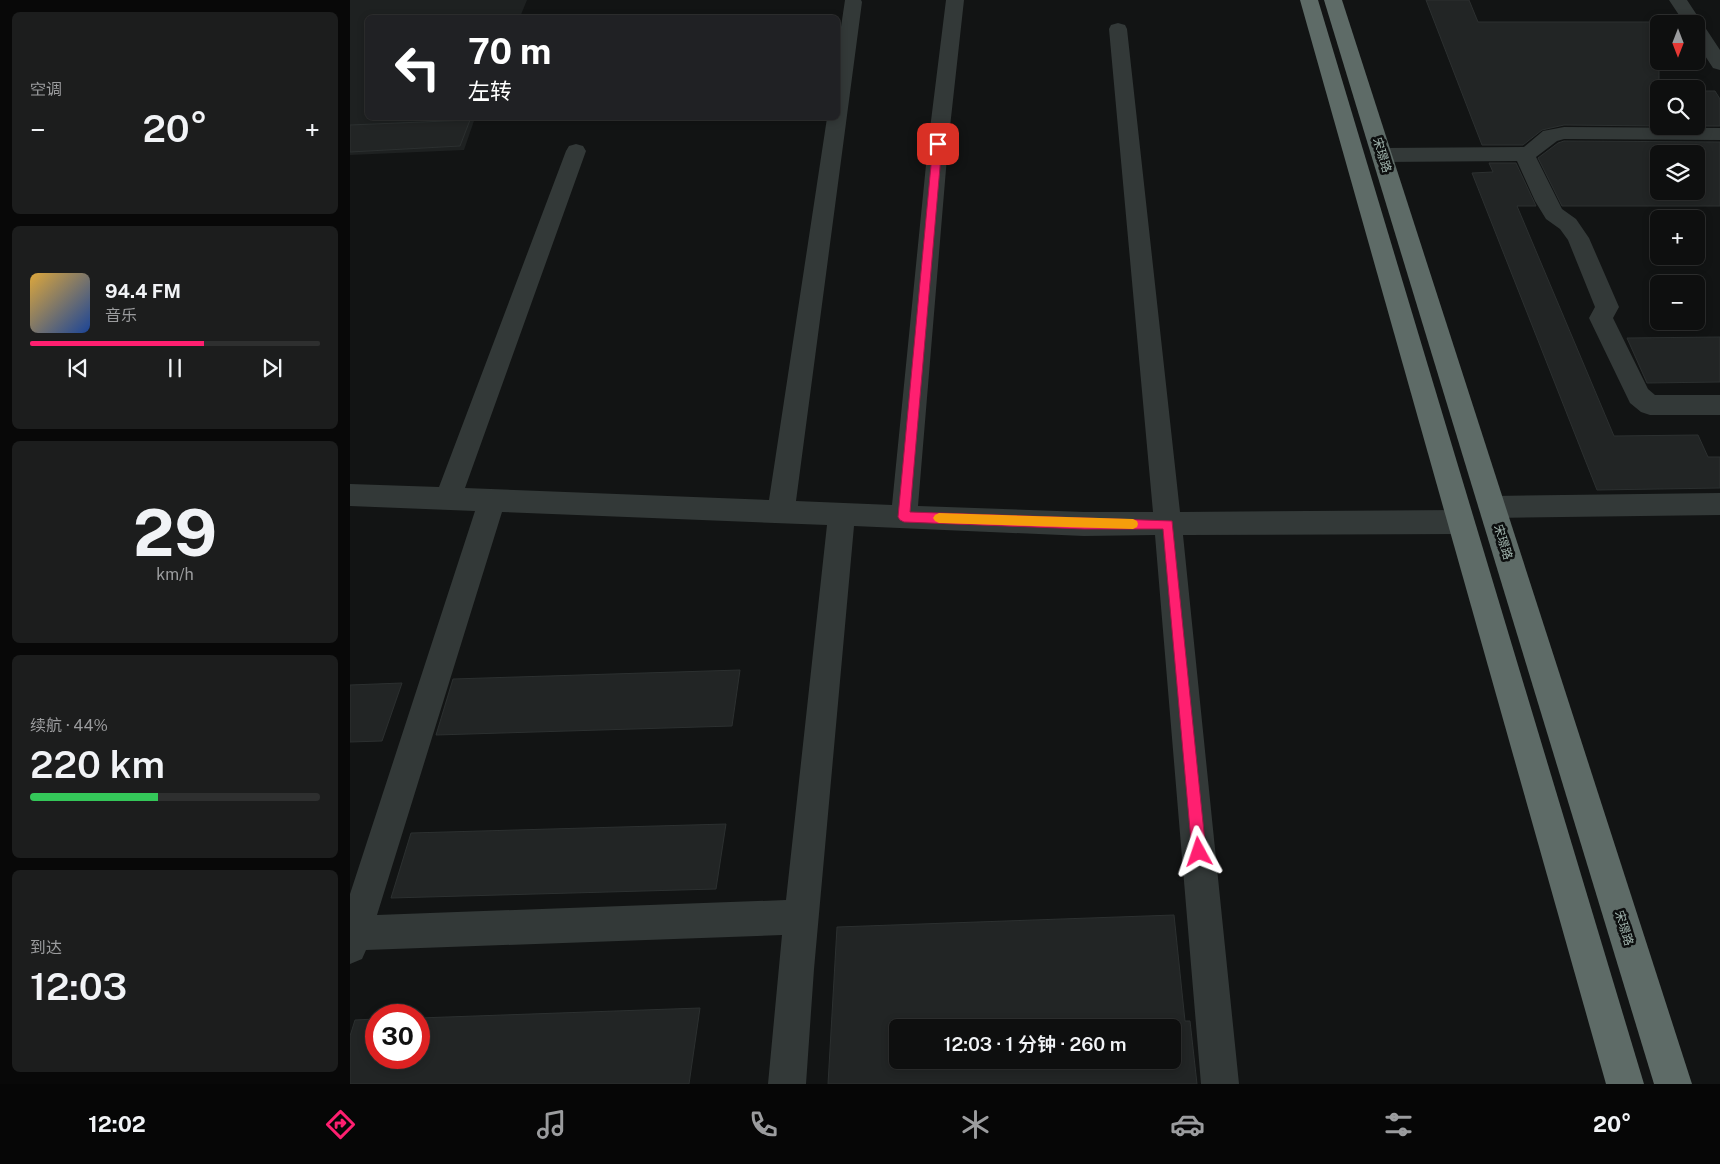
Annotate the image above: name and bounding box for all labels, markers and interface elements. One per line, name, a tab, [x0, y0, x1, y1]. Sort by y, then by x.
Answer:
north arrow	[1650, 15, 1705, 70]
map controls	[1650, 15, 1705, 330]
text: 70 m	[468, 31, 551, 72]
icon: left	[385, 35, 450, 100]
text: 左转	[468, 78, 512, 104]
text: 空调	[30, 80, 62, 99]
button: search	[1650, 80, 1705, 135]
text: 20°	[142, 106, 208, 151]
text: −	[30, 113, 46, 146]
text: +	[304, 113, 320, 146]
pin	[917, 123, 959, 165]
icon: arrive	[924, 130, 952, 158]
street label: 宋璟路	[1370, 136, 1394, 174]
button: layers	[1650, 145, 1705, 200]
button: +	[1650, 210, 1705, 265]
button: −	[1650, 275, 1705, 330]
text: 94.4 FM	[105, 280, 181, 302]
text: 音乐	[105, 306, 137, 325]
icon: previous	[64, 354, 92, 382]
icon: pause	[161, 354, 189, 382]
icon: next	[258, 354, 286, 382]
text: 29	[133, 494, 217, 571]
street label: 宋璟路	[1491, 523, 1515, 561]
text: km/h	[156, 565, 194, 584]
text: 续航 · 44%	[30, 716, 108, 735]
text: 220 km	[30, 742, 165, 787]
position arrow	[1172, 825, 1224, 877]
street label: 宋璟路	[1612, 909, 1636, 947]
text: 到达	[30, 938, 62, 957]
text: 12:03	[30, 964, 127, 1009]
speed limit sign: 30	[365, 1004, 430, 1069]
text: 12:03 · 1 分钟 · 260 m	[944, 1033, 1126, 1055]
icon: directions	[323, 1107, 358, 1142]
icon: music	[534, 1107, 569, 1142]
icon: phone	[746, 1107, 781, 1142]
icon: climate	[958, 1107, 993, 1142]
icon: car	[1170, 1107, 1205, 1142]
icon: filters	[1381, 1107, 1416, 1142]
text: 12:02	[88, 1111, 146, 1137]
text: 20°	[1593, 1111, 1632, 1137]

